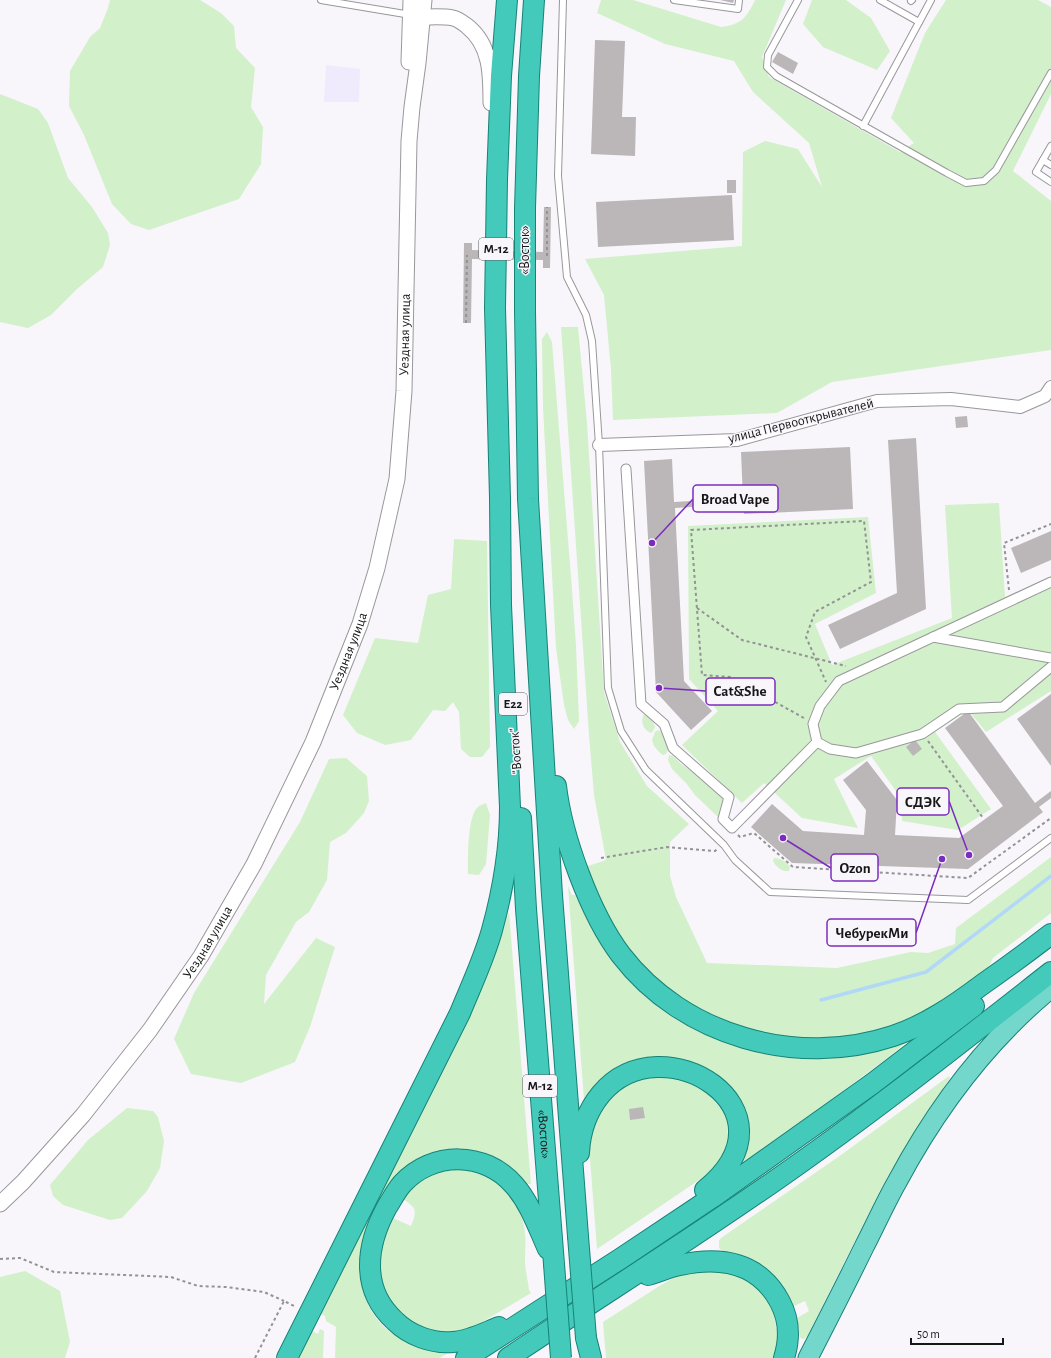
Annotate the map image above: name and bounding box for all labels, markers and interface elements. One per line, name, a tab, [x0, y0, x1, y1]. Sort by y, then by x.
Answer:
street label: «Восток»	[518, 225, 532, 275]
road number: М-12	[479, 238, 513, 260]
street label: Уездная улица	[397, 293, 413, 376]
street label: улица Первооткрывателей	[726, 396, 875, 446]
callout: Broad Vape	[693, 485, 778, 512]
text: Broad Vape	[701, 492, 769, 507]
street label: Уездная улица	[327, 610, 370, 692]
callout: Cat&She	[706, 678, 775, 705]
text: Cat&She	[713, 684, 767, 699]
road number: E22	[499, 693, 527, 715]
street label: "Восток"	[507, 727, 525, 774]
callout: СДЭК	[897, 788, 949, 815]
text: СДЭК	[905, 795, 941, 810]
callout: Ozon	[831, 854, 878, 881]
text: Ozon	[839, 861, 871, 876]
street label: Уездная улица	[180, 903, 235, 981]
callout: ЧебурекМи	[827, 919, 916, 946]
text: ЧебурекМи	[836, 926, 908, 941]
road number: М-12	[523, 1075, 557, 1097]
street label: «Восток»	[535, 1109, 553, 1159]
scale bar	[911, 1320, 1003, 1346]
text: 50 m	[917, 1328, 940, 1340]

